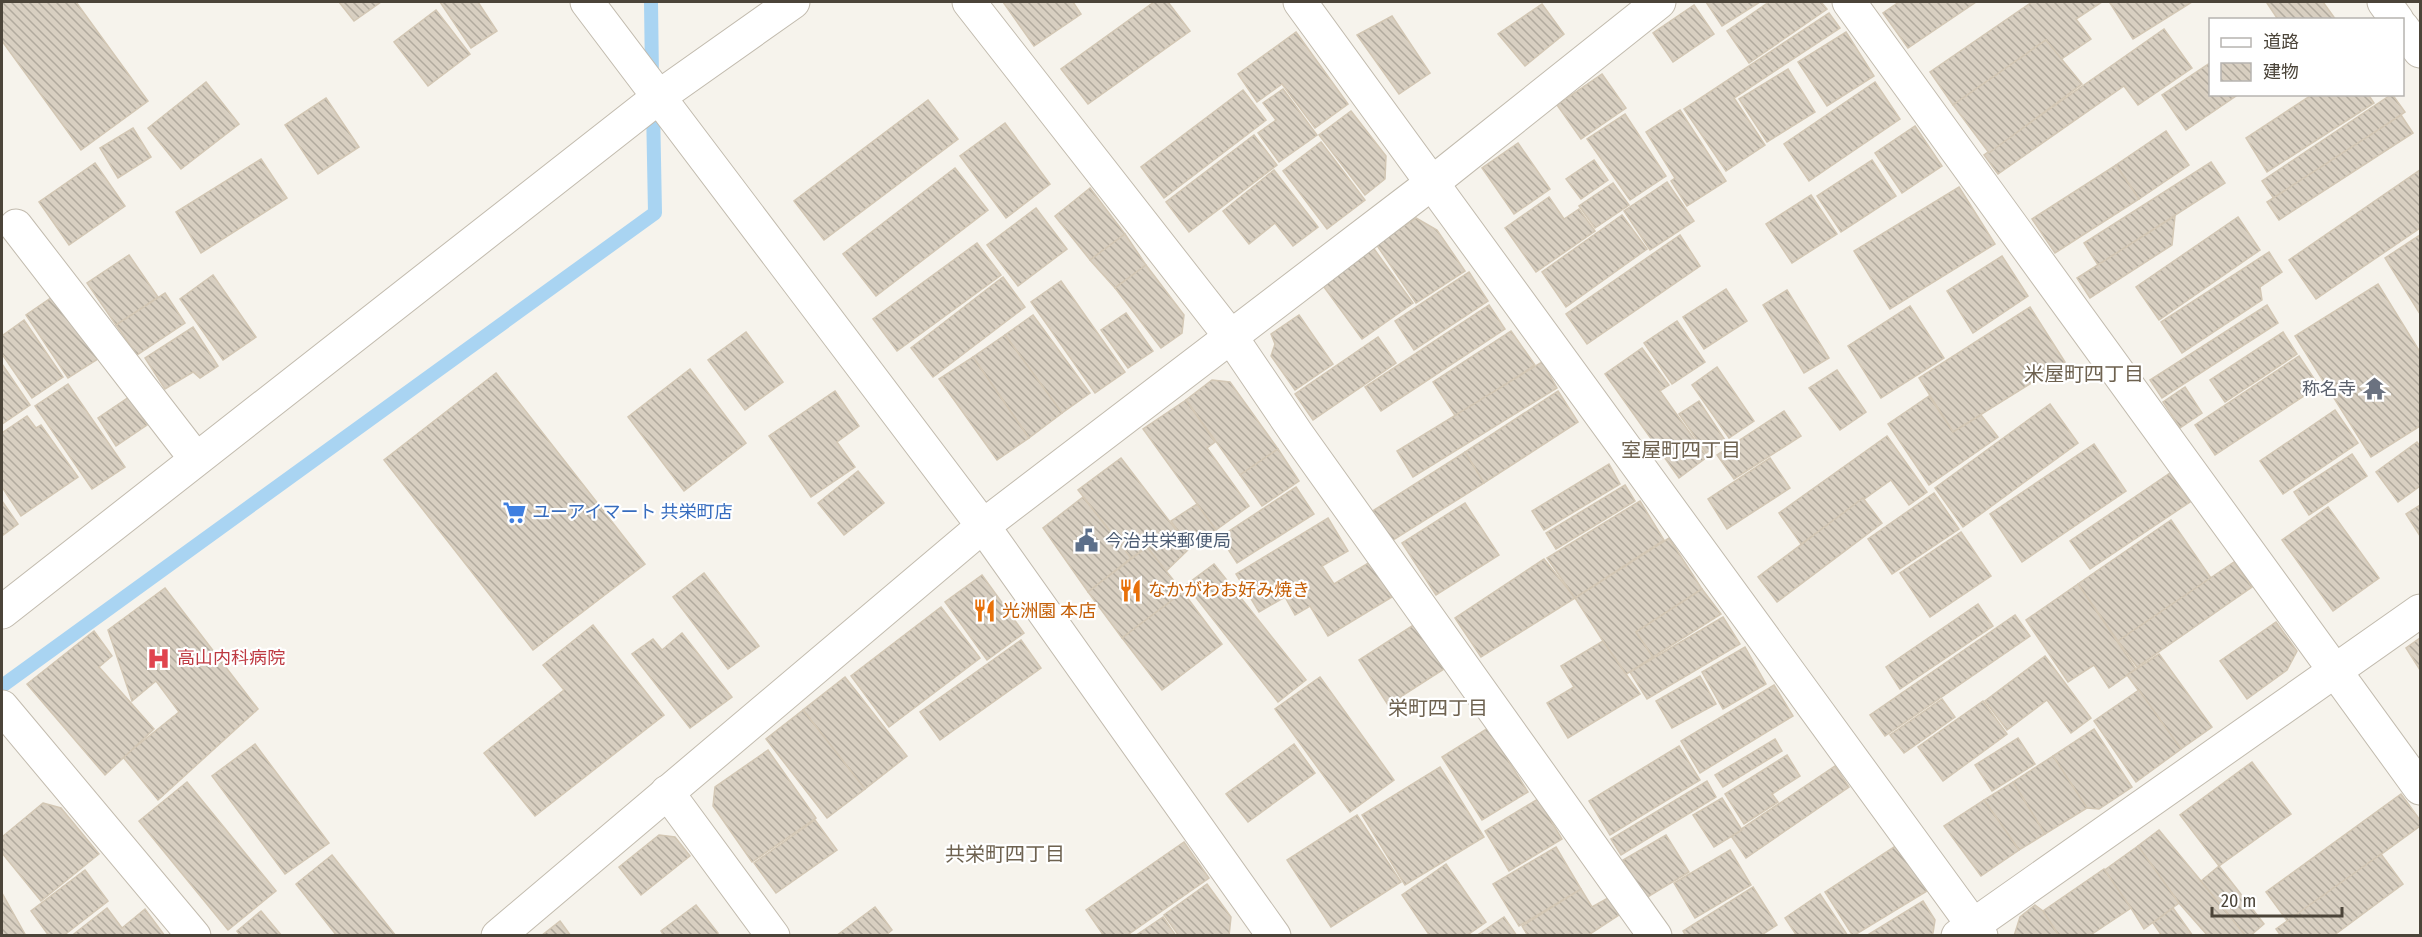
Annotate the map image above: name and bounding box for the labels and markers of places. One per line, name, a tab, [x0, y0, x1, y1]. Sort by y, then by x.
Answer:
temple icon: 称名寺	[2361, 376, 2387, 402]
place label: 称名寺	[2302, 378, 2356, 400]
supermarket icon: ユーアイマート 共栄町店	[501, 499, 527, 525]
place label: ユーアイマート 共栄町店	[532, 501, 733, 523]
public building icon: 今治共栄郵便局	[1074, 528, 1100, 554]
place label: 今治共栄郵便局	[1105, 530, 1231, 552]
restaurant icon: なかがわお好み焼き	[1117, 577, 1143, 603]
place label: なかがわお好み焼き	[1148, 579, 1310, 601]
restaurant icon: 光洲園 本店	[971, 598, 997, 624]
place label: 光洲園 本店	[1002, 600, 1096, 622]
hospital icon: 高山内科病院	[146, 645, 172, 671]
place label: 高山内科病院	[177, 647, 285, 669]

